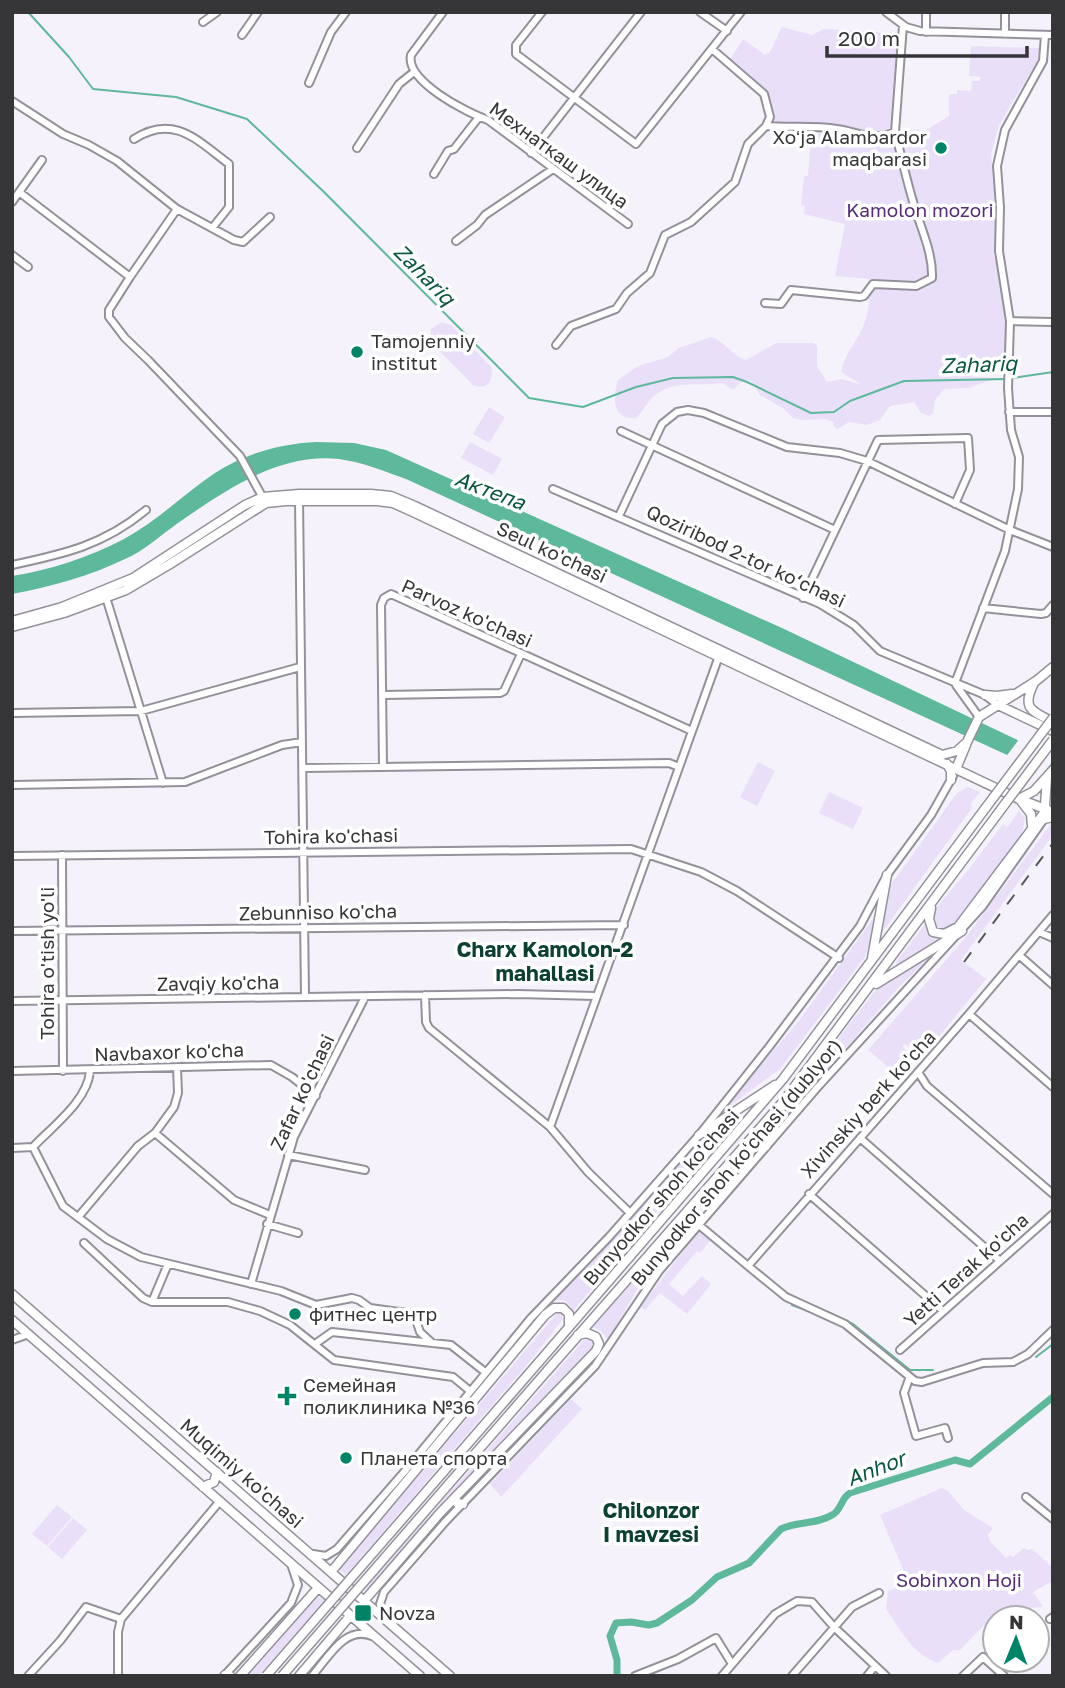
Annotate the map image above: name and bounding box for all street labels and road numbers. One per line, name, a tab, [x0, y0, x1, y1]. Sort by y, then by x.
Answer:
street label: Мехнаткаш улица	[485, 96, 633, 213]
street label: Qoziribod 2-tor ko‘chasi	[643, 499, 849, 612]
street label: Seul ko'chasi	[493, 516, 611, 587]
street label: Parvoz ko'chasi	[398, 573, 536, 652]
street label: Tohira ko'chasi	[264, 823, 398, 848]
street label: Tohira o'tish yo'li	[35, 887, 58, 1039]
street label: Zebunniso ko'cha	[239, 899, 397, 924]
street label: Zavqiy ko'cha	[157, 970, 279, 995]
street label: Xivinskiy berk ko'cha	[795, 1025, 940, 1182]
street label: Zafar ko'chasi	[265, 1030, 338, 1153]
street label: Bunyodkor shoh koʻchasi (dublyor)	[626, 1034, 846, 1290]
street label: Navbaxor ko'cha	[94, 1037, 244, 1066]
street label: Bunyodkor shoh ko'chasi	[578, 1104, 743, 1289]
street label: Yetti Terak ko'cha	[899, 1208, 1033, 1331]
street label: Muqimiy ko'chasi	[176, 1413, 309, 1532]

